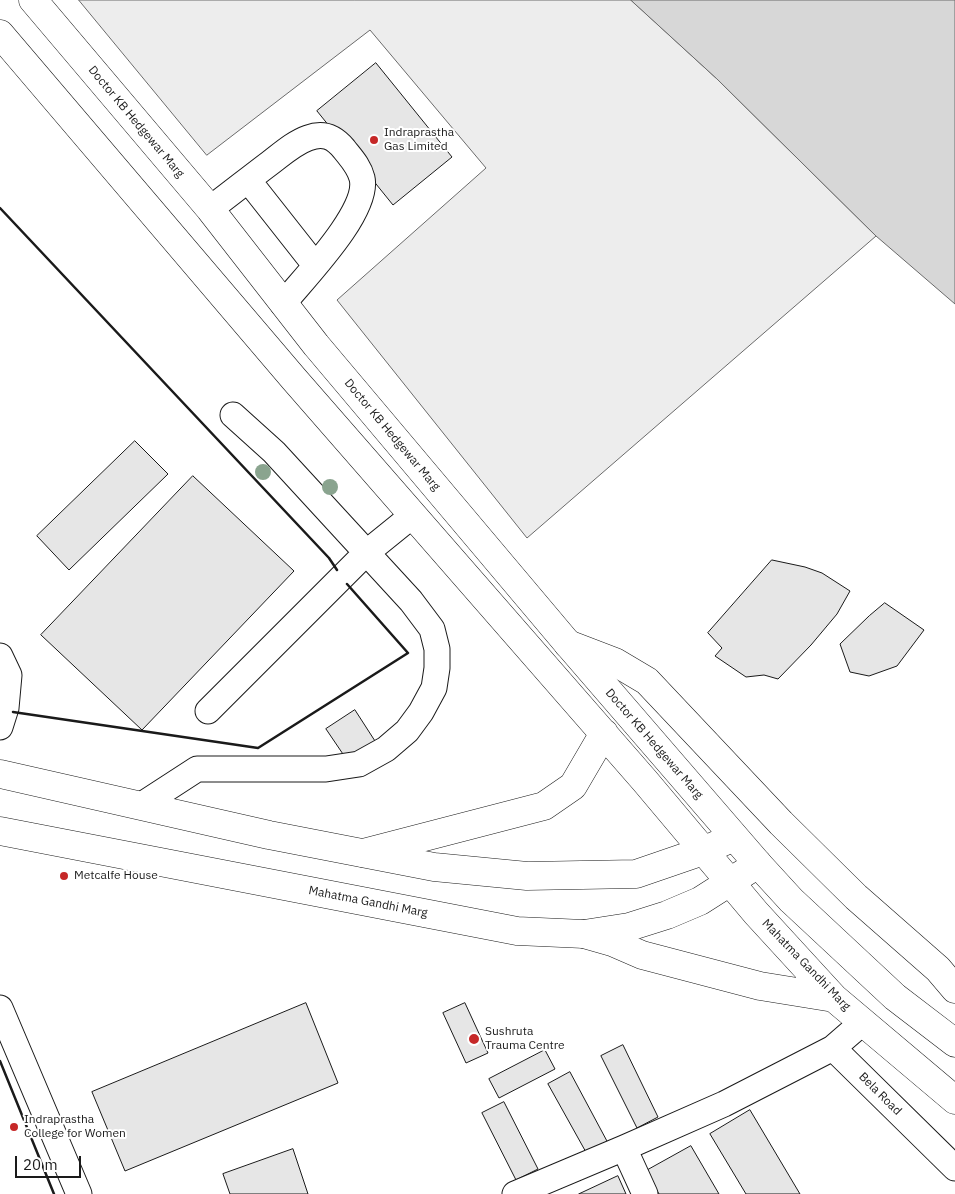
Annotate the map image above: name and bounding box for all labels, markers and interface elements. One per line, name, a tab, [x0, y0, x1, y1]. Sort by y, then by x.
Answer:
street label: Doctor KB Hedgewar Marg	[85, 63, 187, 181]
place label: Indraprastha Gas Limited	[384, 126, 454, 154]
marker: Indraprastha Gas Limited	[368, 134, 380, 146]
street label: Doctor KB Hedgewar Marg	[341, 376, 443, 494]
street label: Doctor KB Hedgewar Marg	[602, 686, 706, 802]
place label: Metcalfe House	[74, 869, 158, 883]
marker: Metcalfe House	[58, 870, 70, 882]
street label: Mahatma Gandhi Marg	[307, 883, 429, 921]
street label: Mahatma Gandhi Marg	[759, 916, 853, 1014]
place label: Sushruta Trauma Centre	[485, 1025, 565, 1053]
marker: Sushruta Trauma Centre	[467, 1032, 481, 1046]
street label: Bela Road	[856, 1070, 904, 1118]
place label: Indraprastha College for Women	[24, 1113, 126, 1141]
marker: Indraprastha College for Women	[8, 1121, 20, 1133]
scale bar	[18, 1146, 84, 1178]
text: 20 m	[23, 1155, 58, 1174]

